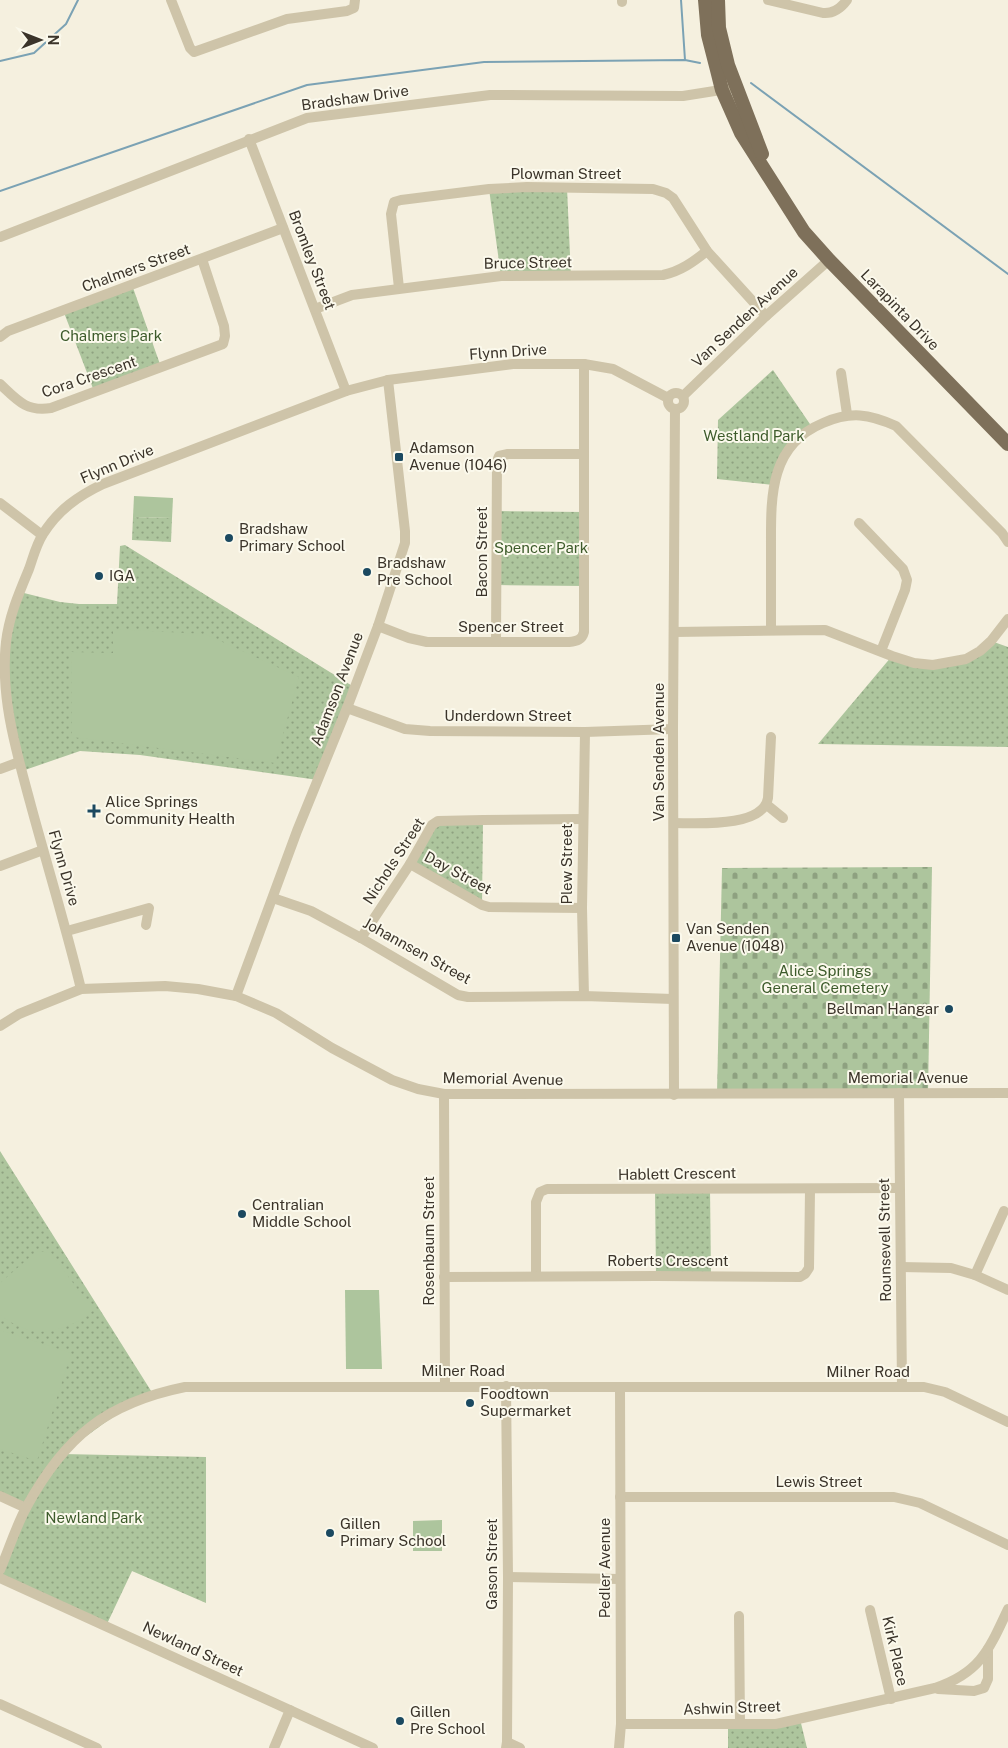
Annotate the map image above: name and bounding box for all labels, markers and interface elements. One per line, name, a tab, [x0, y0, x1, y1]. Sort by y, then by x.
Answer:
north arrow	[15, 15, 65, 65]
text: N	[45, 35, 61, 45]
street label: Bradshaw Drive	[300, 82, 410, 113]
street label: Plowman Street	[510, 165, 622, 182]
street label: Bromley Street	[286, 208, 339, 312]
street label: Chalmers Street	[79, 240, 192, 295]
street label: Bruce Street	[484, 253, 573, 272]
street label: Van Senden Avenue	[688, 263, 801, 370]
street label: Larapinta Drive	[858, 266, 943, 353]
park label: Chalmers Park	[60, 327, 162, 344]
street label: Flynn Drive	[468, 340, 547, 363]
street label: Cora Crescent	[39, 352, 139, 401]
park label: Westland Park	[703, 427, 805, 444]
place label: Adamson Avenue (1046)	[409, 439, 507, 473]
street label: Flynn Drive	[78, 440, 156, 487]
marker: Adamson Avenue (1046)	[393, 451, 405, 463]
street label: Bacon Street	[473, 506, 490, 598]
place label: Bradshaw Primary School	[239, 520, 345, 554]
marker: Bradshaw Primary School	[223, 532, 235, 544]
park label: Spencer Park	[494, 539, 588, 556]
place label: Bradshaw Pre School	[377, 554, 453, 588]
marker: Bradshaw Pre School	[361, 566, 373, 578]
place label: IGA	[109, 567, 135, 584]
marker: IGA	[93, 570, 105, 582]
street label: Spencer Street	[458, 618, 564, 635]
street label: Adamson Avenue	[307, 630, 366, 748]
street label: Van Senden Avenue	[650, 683, 667, 821]
street label: Underdown Street	[444, 707, 572, 724]
place label: Alice Springs Community Health	[105, 793, 235, 827]
marker: Alice Springs Community Health	[87, 804, 101, 818]
street label: Nichols Street	[359, 814, 428, 907]
street label: Plew Street	[558, 823, 575, 905]
street label: Flynn Drive	[46, 828, 83, 908]
street label: Day Street	[422, 848, 495, 897]
street label: Johannsen Street	[360, 914, 474, 987]
place label: Van Senden Avenue (1048)	[686, 920, 785, 954]
marker: Van Senden Avenue (1048)	[670, 932, 682, 944]
park label: Alice Springs General Cemetery	[762, 962, 888, 996]
place label: Bellman Hangar	[826, 1000, 939, 1017]
marker: Bellman Hangar	[943, 1003, 955, 1015]
street label: Memorial Avenue	[443, 1069, 564, 1088]
street label: Memorial Avenue	[848, 1069, 968, 1086]
street label: Hablett Crescent	[618, 1164, 737, 1183]
street label: Rosenbaum Street	[420, 1176, 437, 1306]
street label: Rounsevell Street	[875, 1178, 894, 1302]
place label: Centralian Middle School	[252, 1196, 351, 1230]
marker: Centralian Middle School	[236, 1208, 248, 1220]
street label: Roberts Crescent	[607, 1252, 729, 1269]
street label: Milner Road	[421, 1362, 505, 1379]
street label: Milner Road	[826, 1363, 910, 1380]
place label: Foodtown Supermarket	[480, 1385, 571, 1419]
marker: Foodtown Supermarket	[464, 1397, 476, 1409]
street label: Lewis Street	[775, 1473, 863, 1490]
park label: Newland Park	[45, 1509, 143, 1526]
place label: Gillen Primary School	[340, 1515, 446, 1549]
street label: Gason Street	[483, 1518, 500, 1610]
street label: Pedler Avenue	[596, 1518, 613, 1618]
marker: Gillen Primary School	[324, 1527, 336, 1539]
street label: Kirk Place	[879, 1614, 912, 1687]
street label: Newland Street	[140, 1618, 246, 1679]
street label: Ashwin Street	[683, 1697, 781, 1718]
place label: Gillen Pre School	[410, 1703, 486, 1737]
marker: Gillen Pre School	[394, 1715, 406, 1727]

